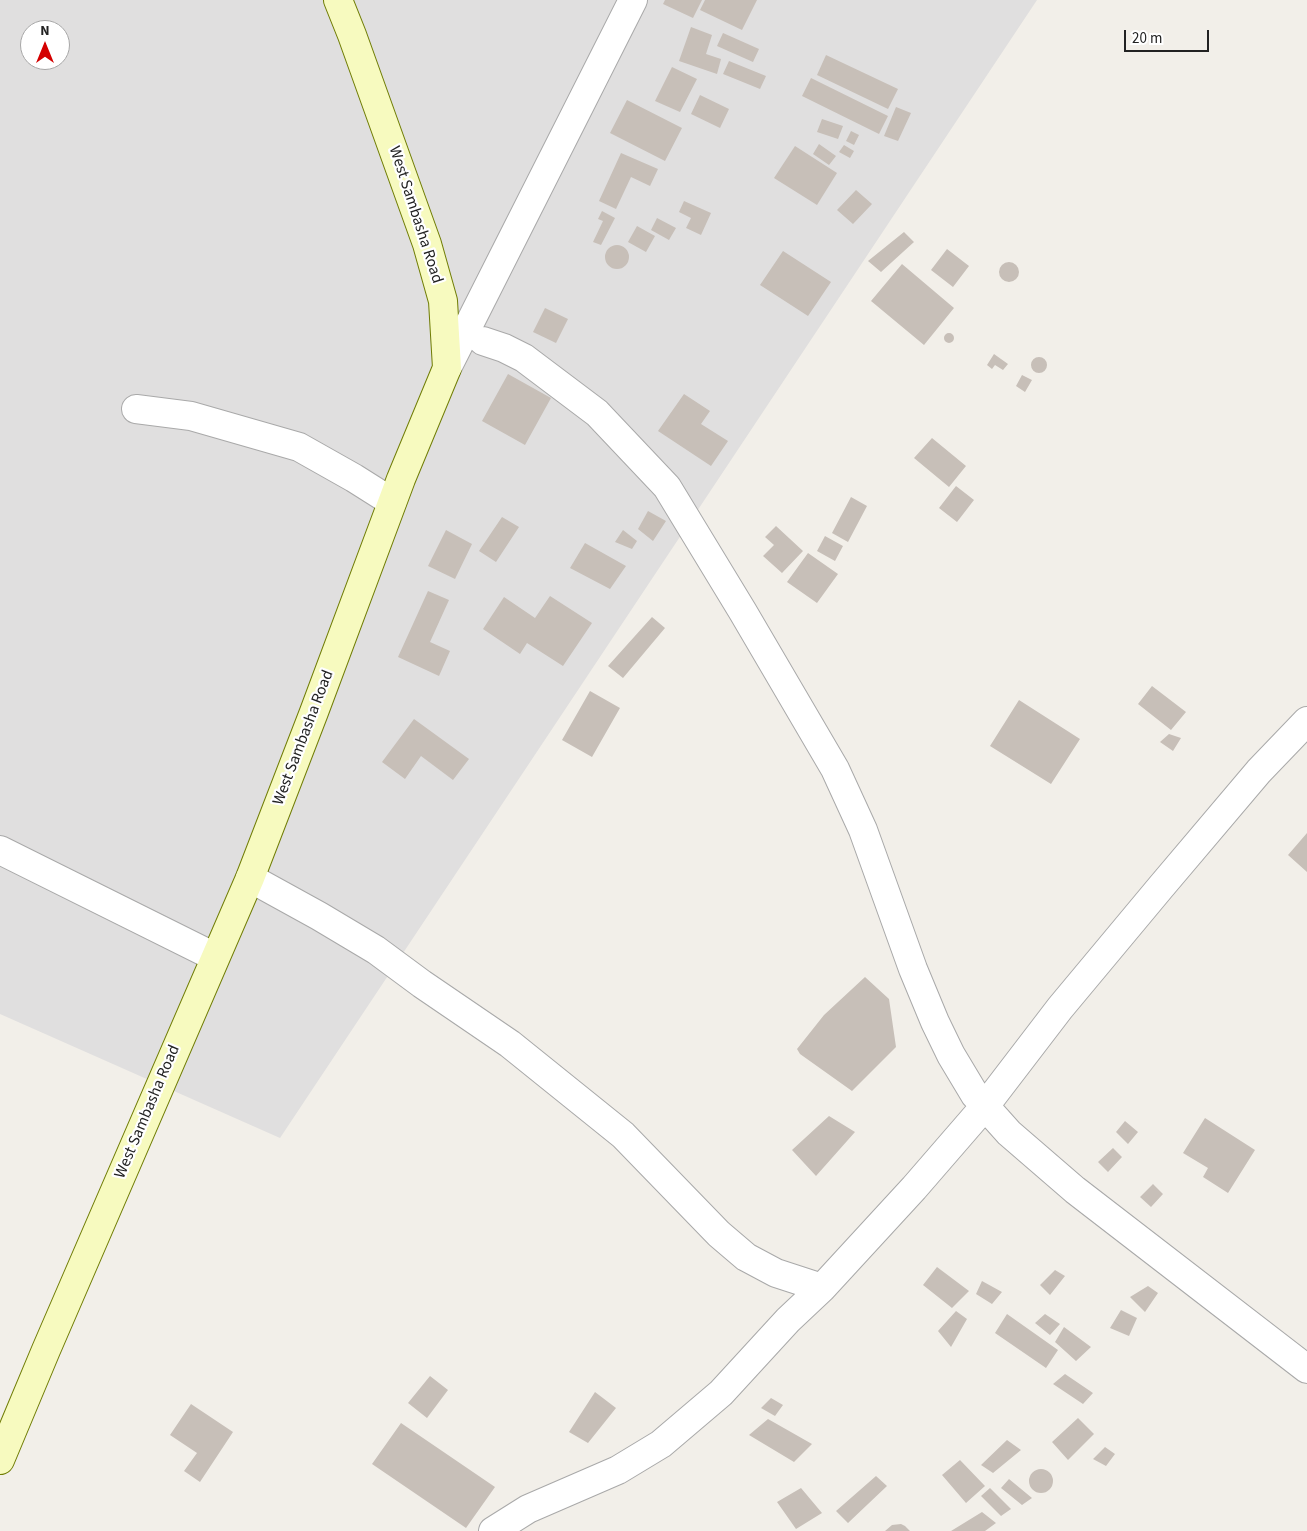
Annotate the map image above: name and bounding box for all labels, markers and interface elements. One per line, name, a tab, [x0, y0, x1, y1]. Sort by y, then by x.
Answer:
north arrow	[20, 20, 70, 70]
scale bar	[1127, 20, 1212, 52]
text: N	[40, 21, 50, 41]
text: 20 m	[1132, 28, 1162, 49]
street label: West Sambasha Road	[384, 144, 446, 286]
street label: West Sambasha Road	[269, 668, 339, 808]
street label: West Sambasha Road	[111, 1042, 185, 1182]

